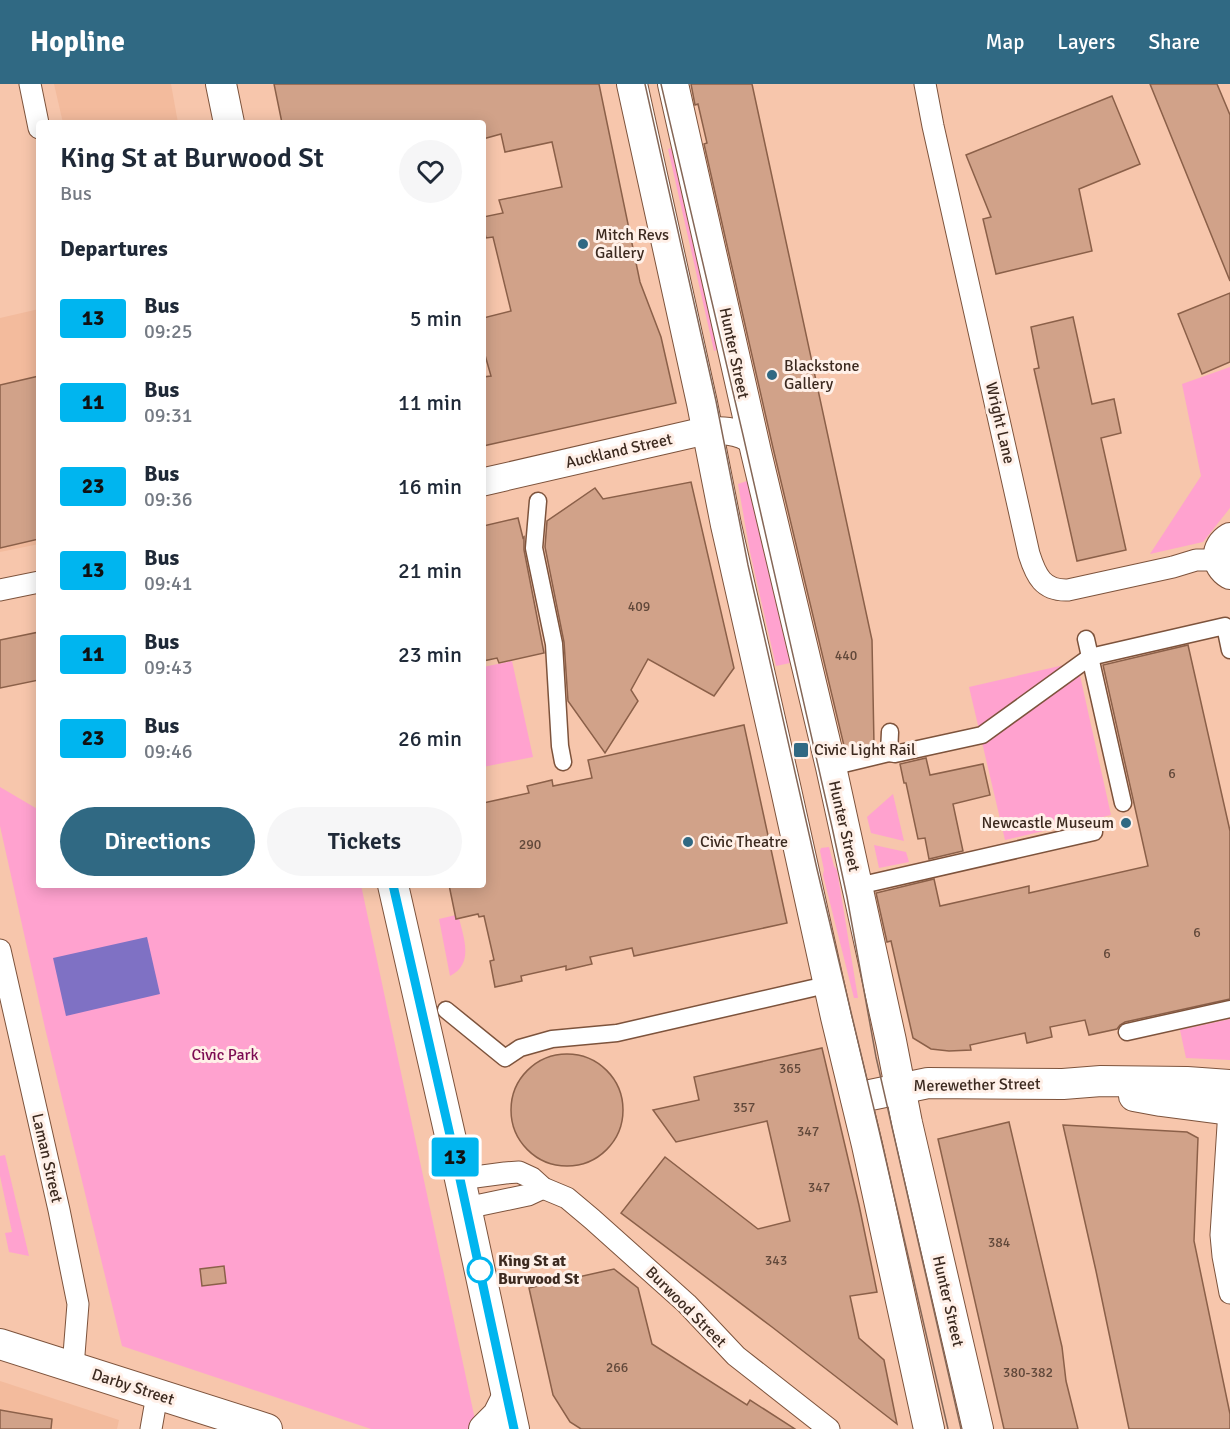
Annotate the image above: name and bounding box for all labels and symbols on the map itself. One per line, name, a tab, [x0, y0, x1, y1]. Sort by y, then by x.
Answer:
place label: Mitch Revs Gallery	[595, 225, 669, 263]
marker: Mitch Revs Gallery	[576, 237, 590, 251]
street label: Hunter Street	[715, 306, 754, 401]
place label: Blackstone Gallery	[784, 356, 860, 394]
marker: Blackstone Gallery	[765, 368, 779, 382]
street label: Wright Lane	[981, 380, 1019, 466]
street label: Auckland Street	[564, 429, 675, 473]
house number: 409	[628, 598, 650, 615]
house number: 440	[835, 647, 857, 664]
place label: Civic Light Rail	[814, 740, 916, 760]
marker: Civic Light Rail	[792, 741, 810, 759]
house number: 6	[1168, 765, 1176, 782]
street label: Hunter Street	[824, 779, 864, 874]
place label: Newcastle Museum	[981, 813, 1114, 833]
marker: Newcastle Museum	[1119, 816, 1133, 830]
place label: Civic Theatre	[700, 832, 788, 852]
marker: Civic Theatre	[681, 835, 695, 849]
house number: 290	[519, 836, 541, 853]
house number: 6	[1193, 924, 1201, 941]
house number: 6	[1103, 945, 1111, 962]
park label: Civic Park	[191, 1045, 259, 1065]
house number: 365	[779, 1060, 801, 1077]
street label: Merewether Street	[913, 1074, 1041, 1096]
house number: 357	[733, 1099, 755, 1116]
street label: Laman Street	[27, 1111, 67, 1205]
house number: 347	[797, 1123, 819, 1140]
line badge: 13	[428, 1138, 482, 1176]
house number: 347	[808, 1179, 830, 1196]
house number: 384	[988, 1234, 1011, 1251]
place label: King St at Burwood St	[498, 1251, 579, 1289]
house number: 343	[765, 1252, 787, 1269]
street label: Hunter Street	[928, 1254, 968, 1349]
marker: King St at Burwood St	[467, 1257, 493, 1283]
street label: Burwood Street	[641, 1262, 731, 1352]
house number: 266	[606, 1359, 628, 1376]
street label: Darby Street	[89, 1364, 177, 1410]
house number: 380-382	[1003, 1364, 1053, 1381]

